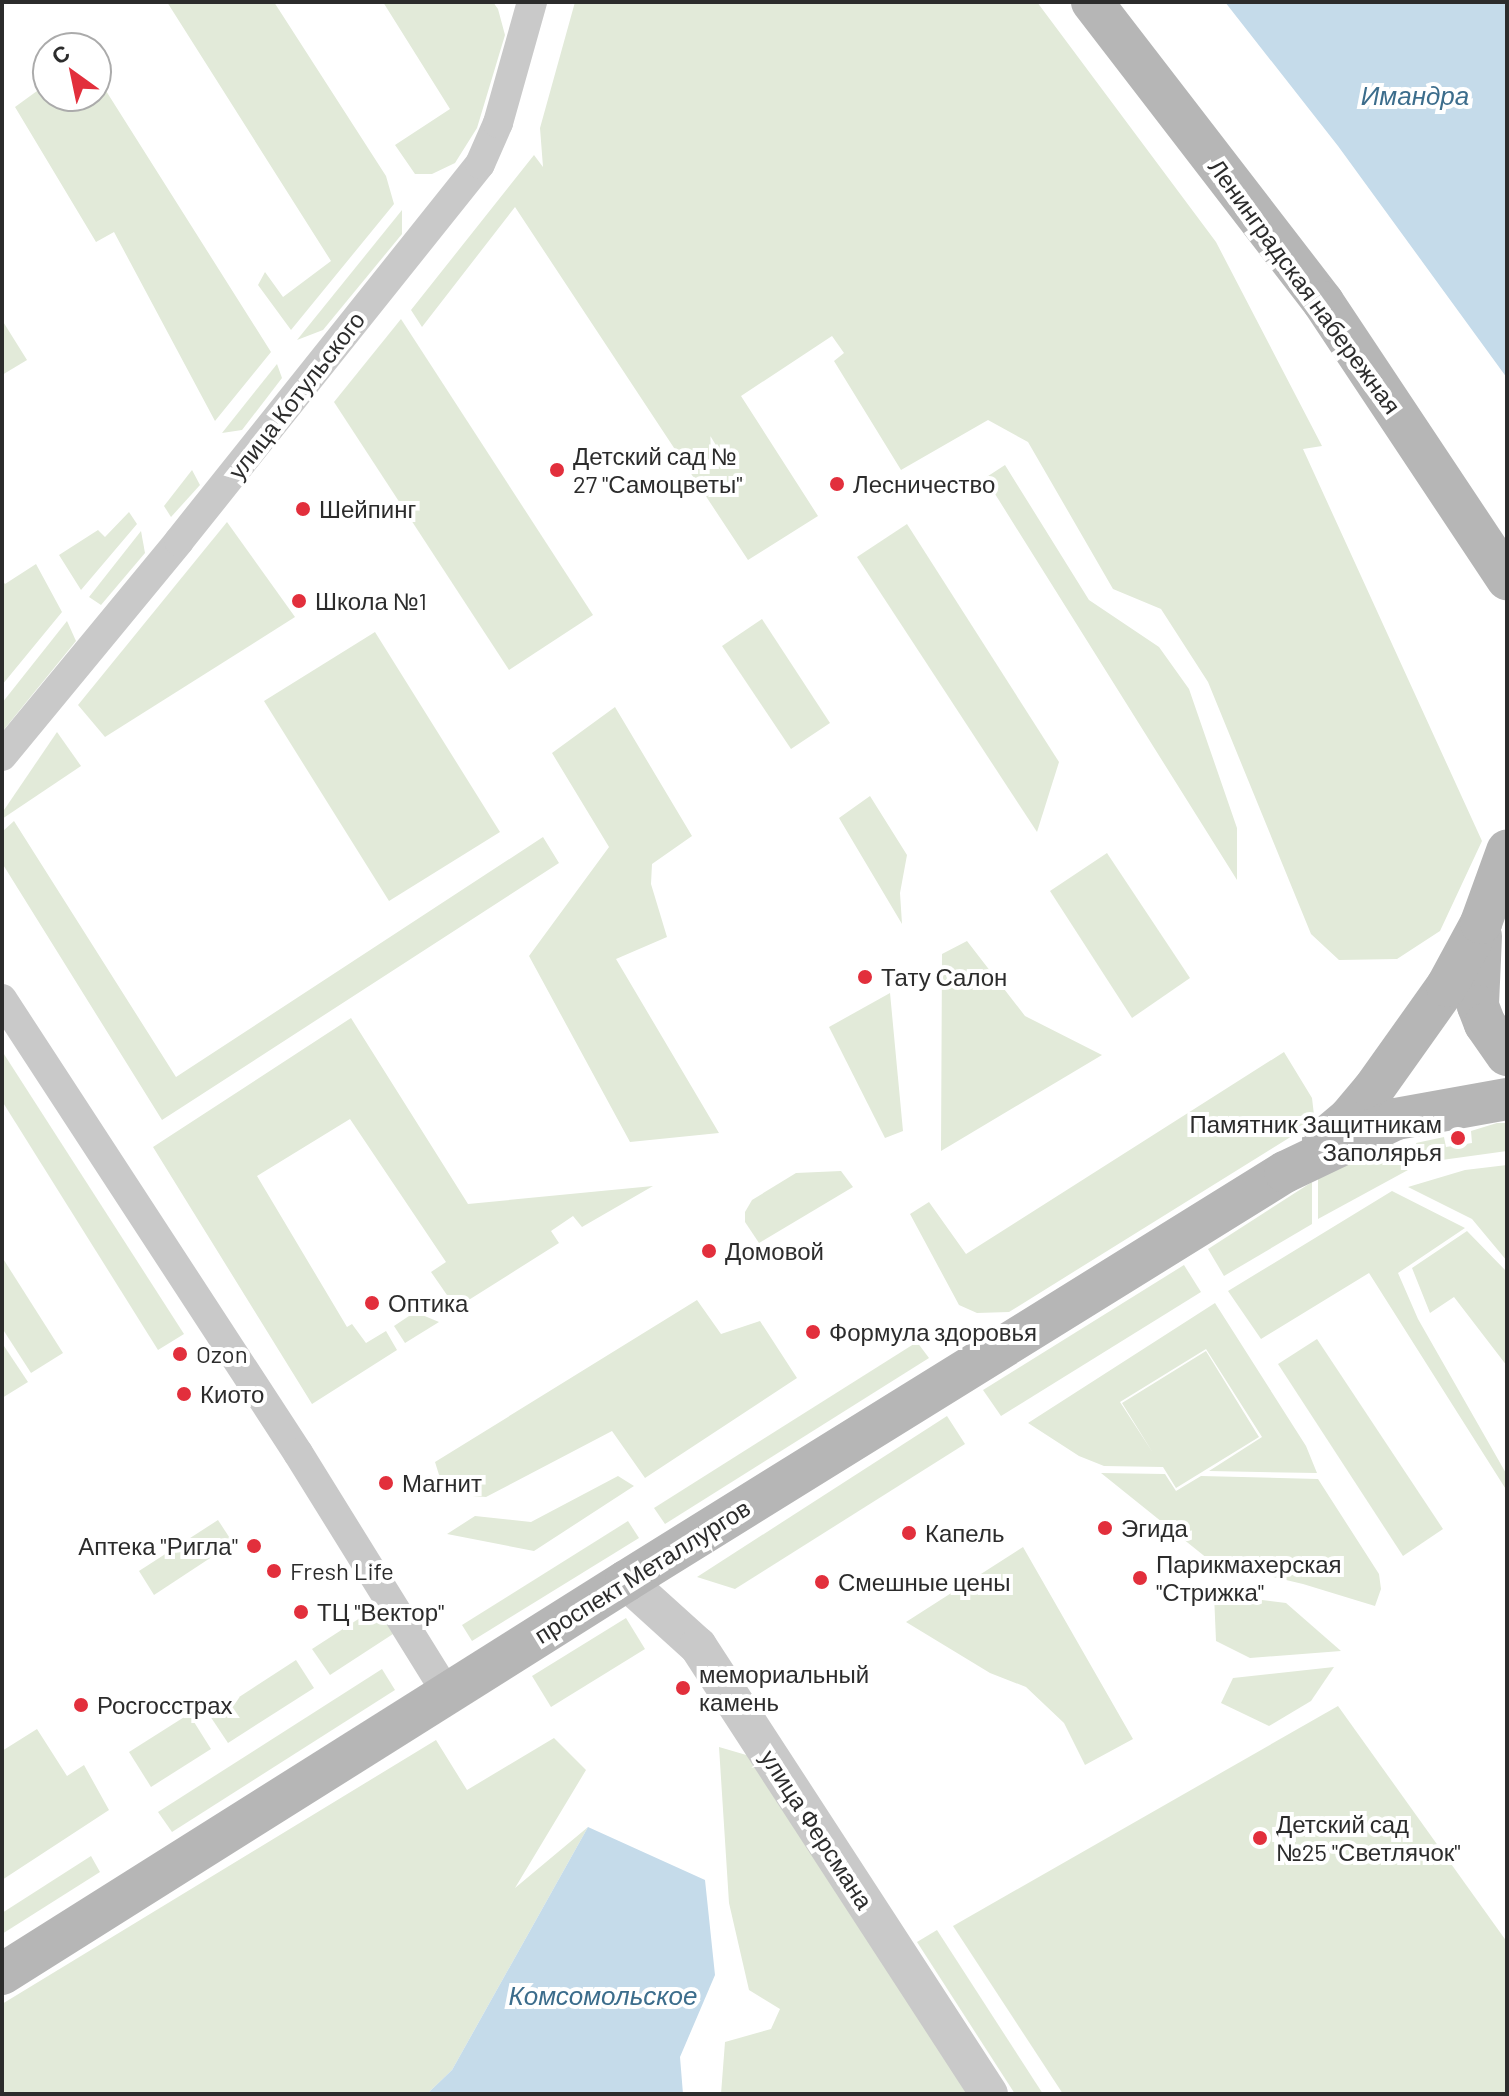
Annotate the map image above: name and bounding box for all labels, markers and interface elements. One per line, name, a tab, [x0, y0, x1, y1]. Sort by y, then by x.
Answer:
north arrow	[32, 32, 112, 112]
text: С	[46, 38, 74, 69]
water label: Имандра	[1361, 79, 1469, 111]
street label: Ленинградская набережная	[1203, 153, 1407, 419]
street label: улица Котульского	[222, 306, 370, 484]
place label: Детский сад № 27 "Самоцветы"	[573, 442, 742, 498]
marker: Детский сад № 27 "Самоцветы"	[548, 461, 566, 479]
place label: Лесничество	[853, 470, 995, 498]
marker: Лесничество	[828, 475, 846, 493]
place label: Шейпинг	[319, 495, 416, 523]
marker: Шейпинг	[294, 500, 312, 518]
place label: Школа №1	[315, 587, 427, 615]
marker: Школа №1	[290, 592, 308, 610]
place label: Тату Салон	[881, 963, 1007, 991]
marker: Тату Салон	[856, 968, 874, 986]
place label: Памятник Защитникам Заполярья	[1189, 1110, 1442, 1166]
marker: Памятник Защитникам Заполярья	[1449, 1129, 1467, 1147]
place label: Домовой	[725, 1237, 824, 1265]
marker: Домовой	[700, 1242, 718, 1260]
place label: Оптика	[388, 1289, 468, 1317]
marker: Оптика	[363, 1294, 381, 1312]
place label: Формула здоровья	[829, 1318, 1037, 1346]
marker: Формула здоровья	[804, 1323, 822, 1341]
place label: Ozon	[196, 1340, 248, 1368]
marker: Ozon	[171, 1345, 189, 1363]
place label: Киото	[200, 1380, 264, 1408]
marker: Киото	[175, 1385, 193, 1403]
place label: Магнит	[402, 1469, 482, 1497]
marker: Магнит	[377, 1474, 395, 1492]
street label: проспект Металлургов	[529, 1493, 755, 1649]
place label: Эгида	[1121, 1514, 1188, 1542]
place label: Капель	[925, 1519, 1004, 1547]
marker: Эгида	[1096, 1519, 1114, 1537]
marker: Капель	[900, 1524, 918, 1542]
place label: Аптека "Ригла"	[78, 1532, 238, 1560]
marker: Аптека "Ригла"	[245, 1537, 263, 1555]
place label: Парикмахерская "Стрижка"	[1156, 1550, 1341, 1606]
place label: Fresh Life	[290, 1557, 394, 1585]
marker: Fresh Life	[265, 1562, 283, 1580]
place label: Смешные цены	[838, 1568, 1010, 1596]
marker: Парикмахерская "Стрижка"	[1131, 1569, 1149, 1587]
marker: Смешные цены	[813, 1573, 831, 1591]
place label: ТЦ "Вектор"	[317, 1598, 444, 1626]
marker: ТЦ "Вектор"	[292, 1603, 310, 1621]
place label: мемориальный камень	[699, 1660, 869, 1716]
marker: мемориальный камень	[674, 1679, 692, 1697]
place label: Росгосстрах	[97, 1691, 233, 1719]
marker: Росгосстрах	[72, 1696, 90, 1714]
street label: улица Ферсмана	[755, 1744, 879, 1914]
place label: Детский сад №25 "Светлячок"	[1276, 1810, 1461, 1866]
marker: Детский сад №25 "Светлячок"	[1251, 1829, 1269, 1847]
water label: Комсомольское	[508, 1979, 698, 2011]

